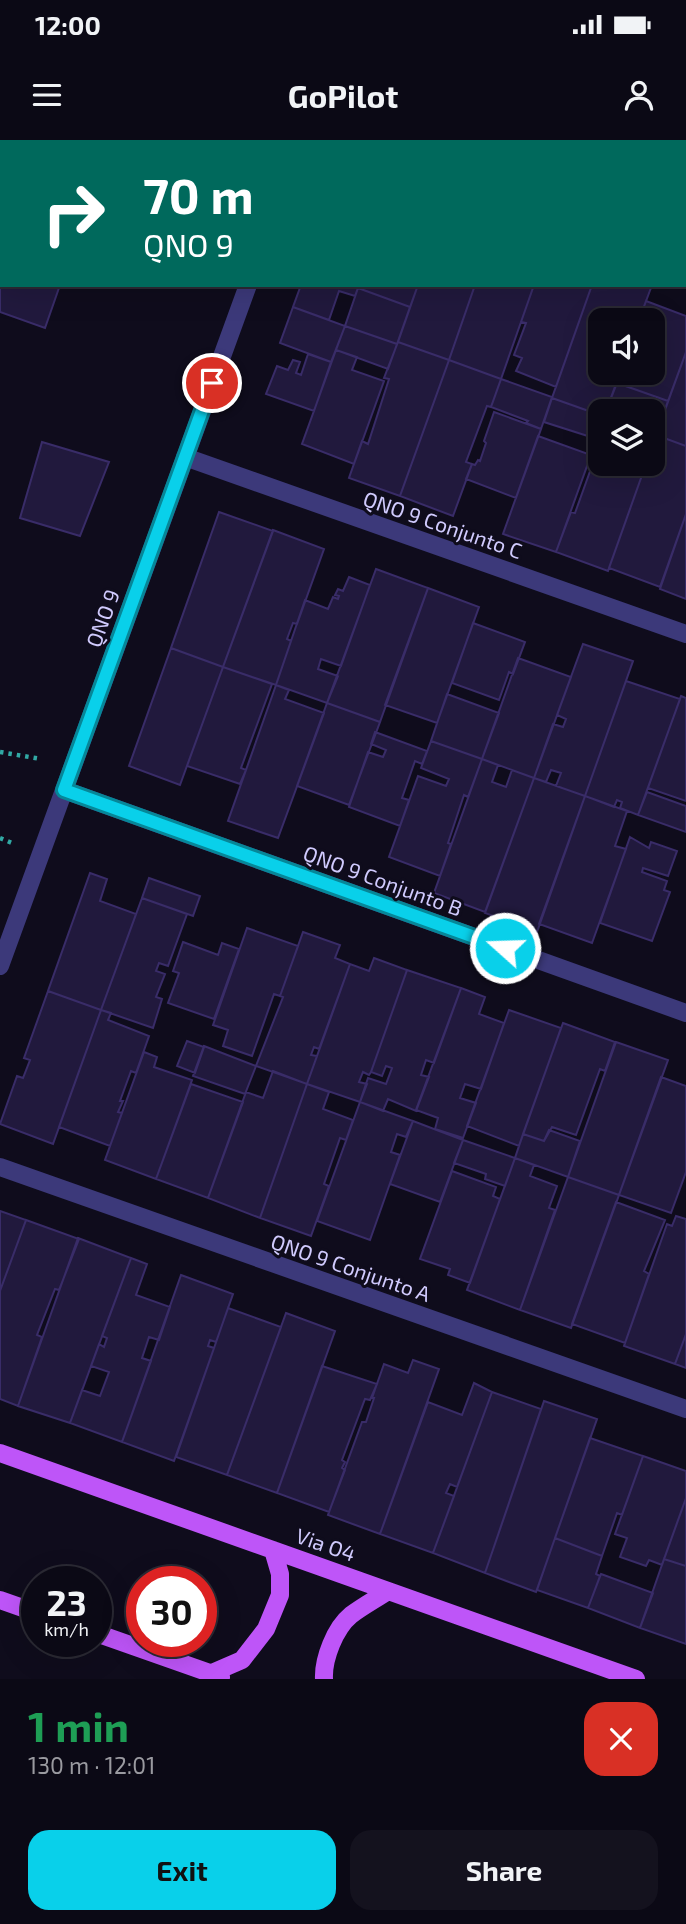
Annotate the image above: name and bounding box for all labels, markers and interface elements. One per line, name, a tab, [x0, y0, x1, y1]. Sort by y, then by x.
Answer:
text: 12:00	[35, 9, 101, 40]
icon: menu	[28, 76, 66, 114]
text: GoPilot	[288, 76, 398, 114]
icon: person	[620, 76, 658, 114]
text: 70 m	[143, 165, 254, 224]
icon: right	[28, 168, 119, 259]
text: QNO 9	[143, 225, 234, 263]
map controls	[588, 308, 665, 476]
button: sound	[588, 308, 665, 385]
pin	[182, 353, 242, 413]
icon: arrive	[193, 364, 231, 402]
button: layers	[588, 399, 665, 476]
street label: QNO 9 Conjunto C	[360, 485, 526, 564]
street label: QNO 9	[80, 586, 125, 651]
street label: QNO 9 Conjunto B	[300, 840, 466, 921]
position arrow	[468, 911, 542, 985]
street label: QNO 9 Conjunto A	[268, 1228, 434, 1307]
street label: Via O4	[293, 1522, 359, 1566]
speed limit sign: 30	[126, 1566, 217, 1657]
text: 23	[46, 1581, 87, 1623]
text: km/h	[44, 1618, 89, 1640]
text: 1 min	[28, 1700, 129, 1750]
button: close	[584, 1702, 658, 1776]
text: 130 m · 12:01	[28, 1751, 155, 1779]
button: Exit	[28, 1830, 336, 1910]
button: Share	[350, 1830, 658, 1910]

